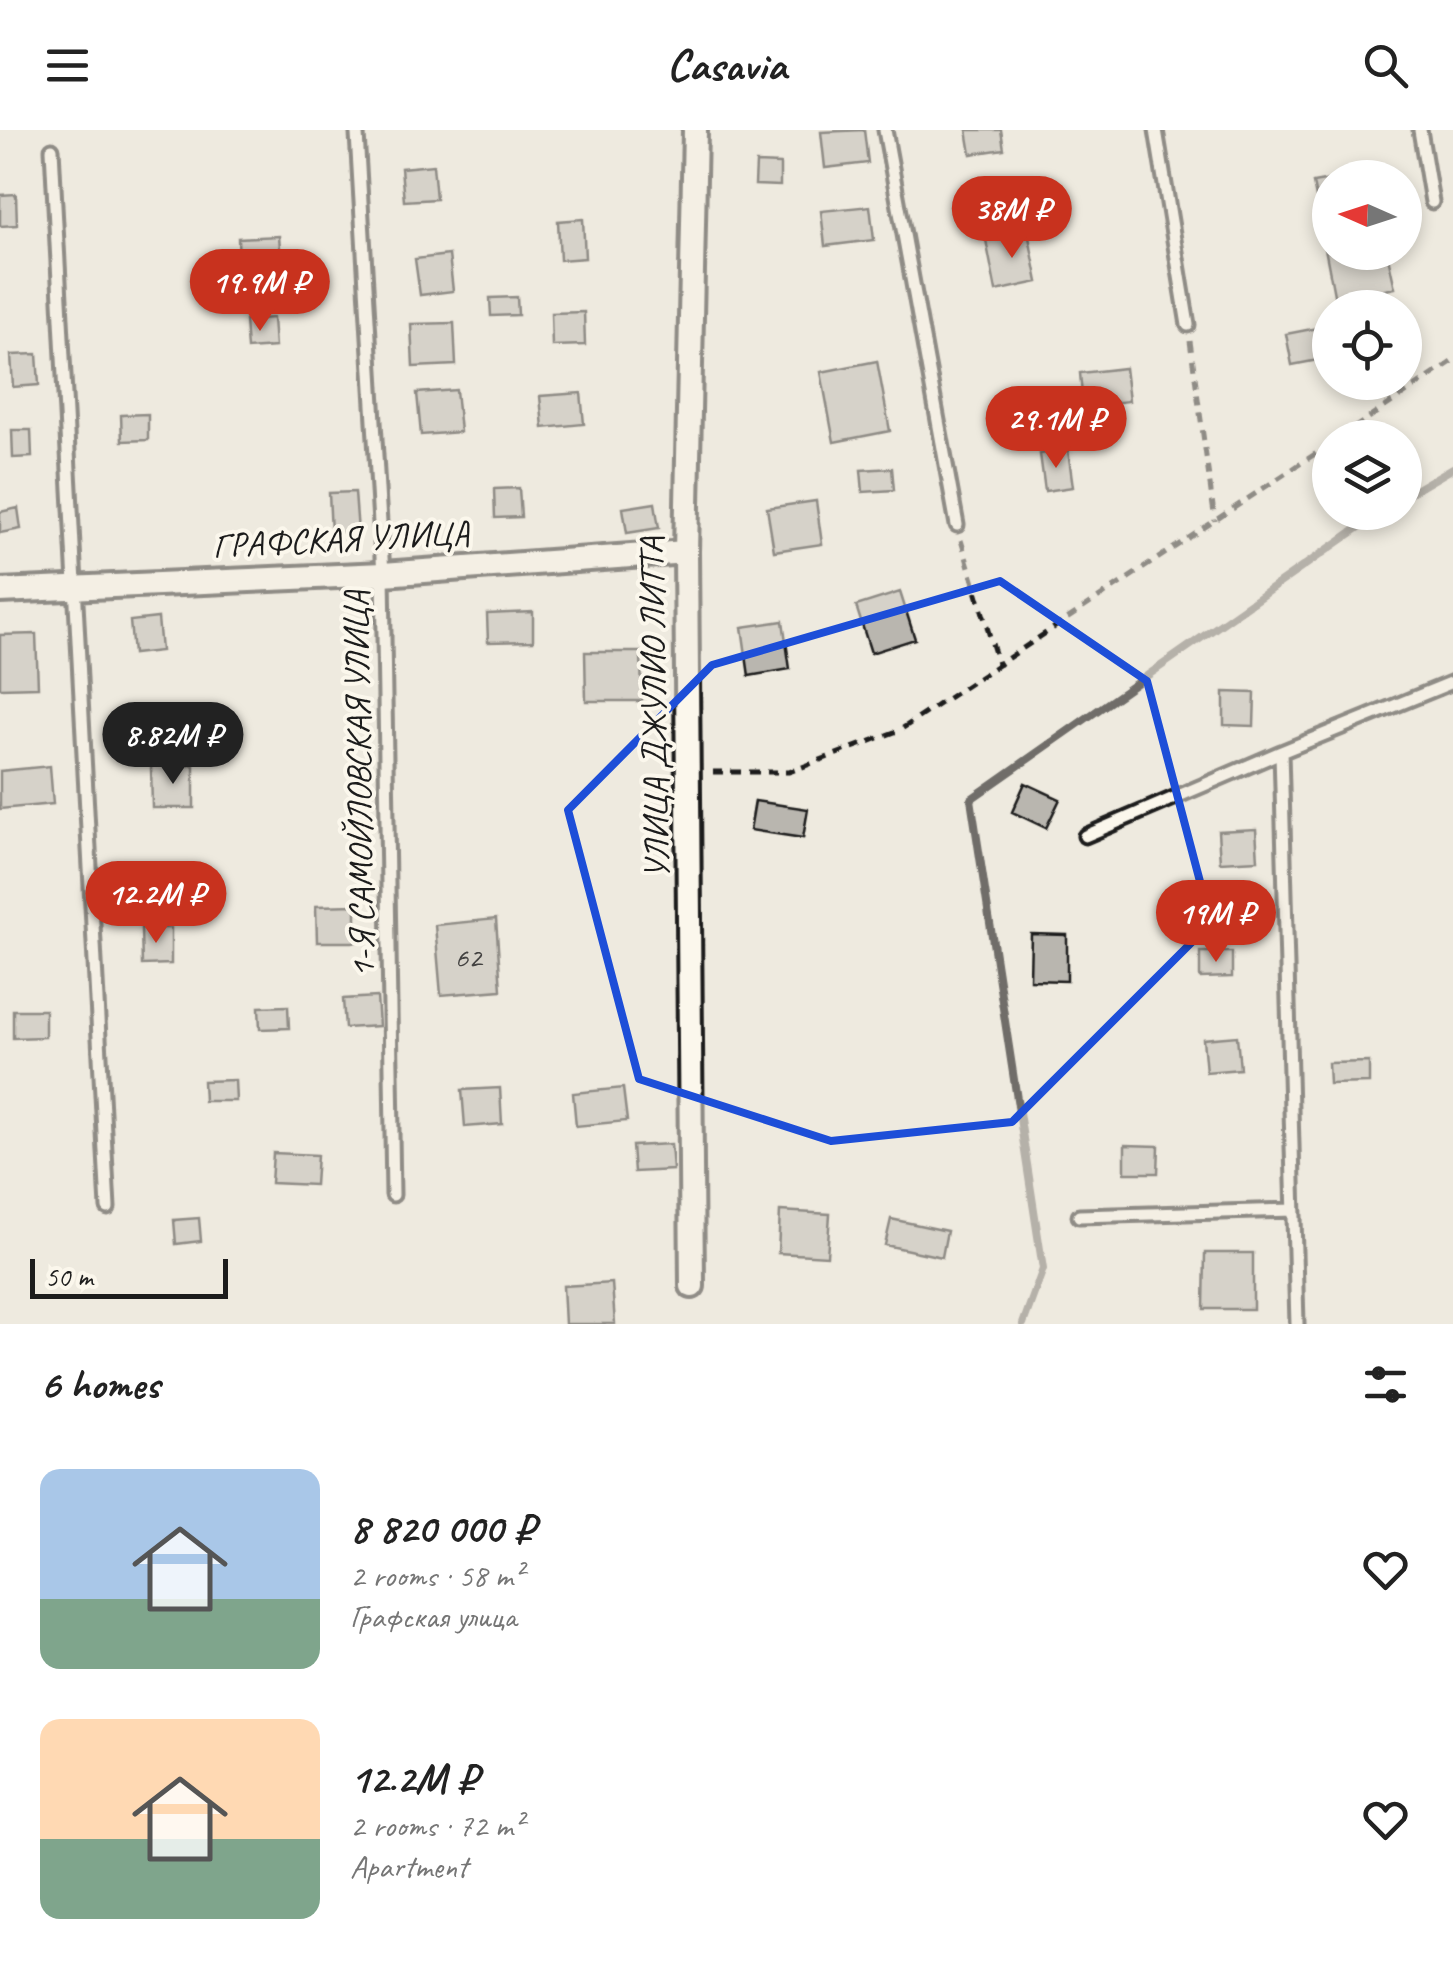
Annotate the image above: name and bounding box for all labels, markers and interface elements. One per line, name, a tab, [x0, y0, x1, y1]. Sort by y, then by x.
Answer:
text: Casavia	[667, 37, 786, 94]
icon: menu	[40, 38, 95, 93]
icon: search	[1358, 38, 1413, 93]
north arrow	[1312, 160, 1422, 270]
map controls	[1312, 160, 1422, 530]
pin: 38M ₽	[942, 176, 1082, 261]
text: 38M ₽	[974, 188, 1050, 229]
pin: 19.9M ₽	[168, 249, 352, 334]
text: 19.9M ₽	[212, 261, 308, 302]
button: locate	[1312, 290, 1422, 400]
pin: 29.1M ₽	[964, 386, 1148, 471]
text: 29.1M ₽	[1008, 398, 1104, 439]
button: layers	[1312, 420, 1422, 530]
street label: ГРАФСКАЯ УЛИЦА	[212, 510, 472, 568]
street label: УЛИЦА ДЖУЛИО ЛИТТА	[628, 535, 679, 879]
street label: 1-Я САМОЙЛОВСКАЯ УЛИЦА	[333, 589, 385, 978]
pin: 8.82M ₽	[81, 702, 265, 787]
text: 8.82M ₽	[124, 714, 222, 755]
pin: 12.2M ₽	[64, 861, 248, 946]
text: 12.2M ₽	[107, 873, 205, 914]
pin: 19M ₽	[1146, 880, 1286, 965]
text: 19M ₽	[1178, 892, 1254, 933]
house number: 62	[455, 938, 484, 976]
scale bar	[30, 1254, 228, 1298]
text: 50 m	[45, 1259, 93, 1294]
icon: filters	[1358, 1357, 1413, 1412]
text: 6 homes	[40, 1358, 159, 1411]
text: 8 820 000 ₽	[350, 1502, 535, 1555]
icon: home	[120, 1509, 240, 1629]
icon: heart	[1358, 1542, 1413, 1597]
text: 2 rooms · 58 m²	[350, 1555, 523, 1596]
text: Графская улица	[350, 1596, 516, 1637]
text: 12.2M ₽	[350, 1752, 478, 1805]
icon: home	[120, 1759, 240, 1879]
icon: heart	[1358, 1792, 1413, 1847]
text: 2 rooms · 72 m²	[350, 1805, 523, 1846]
text: Apartment	[350, 1846, 468, 1887]

